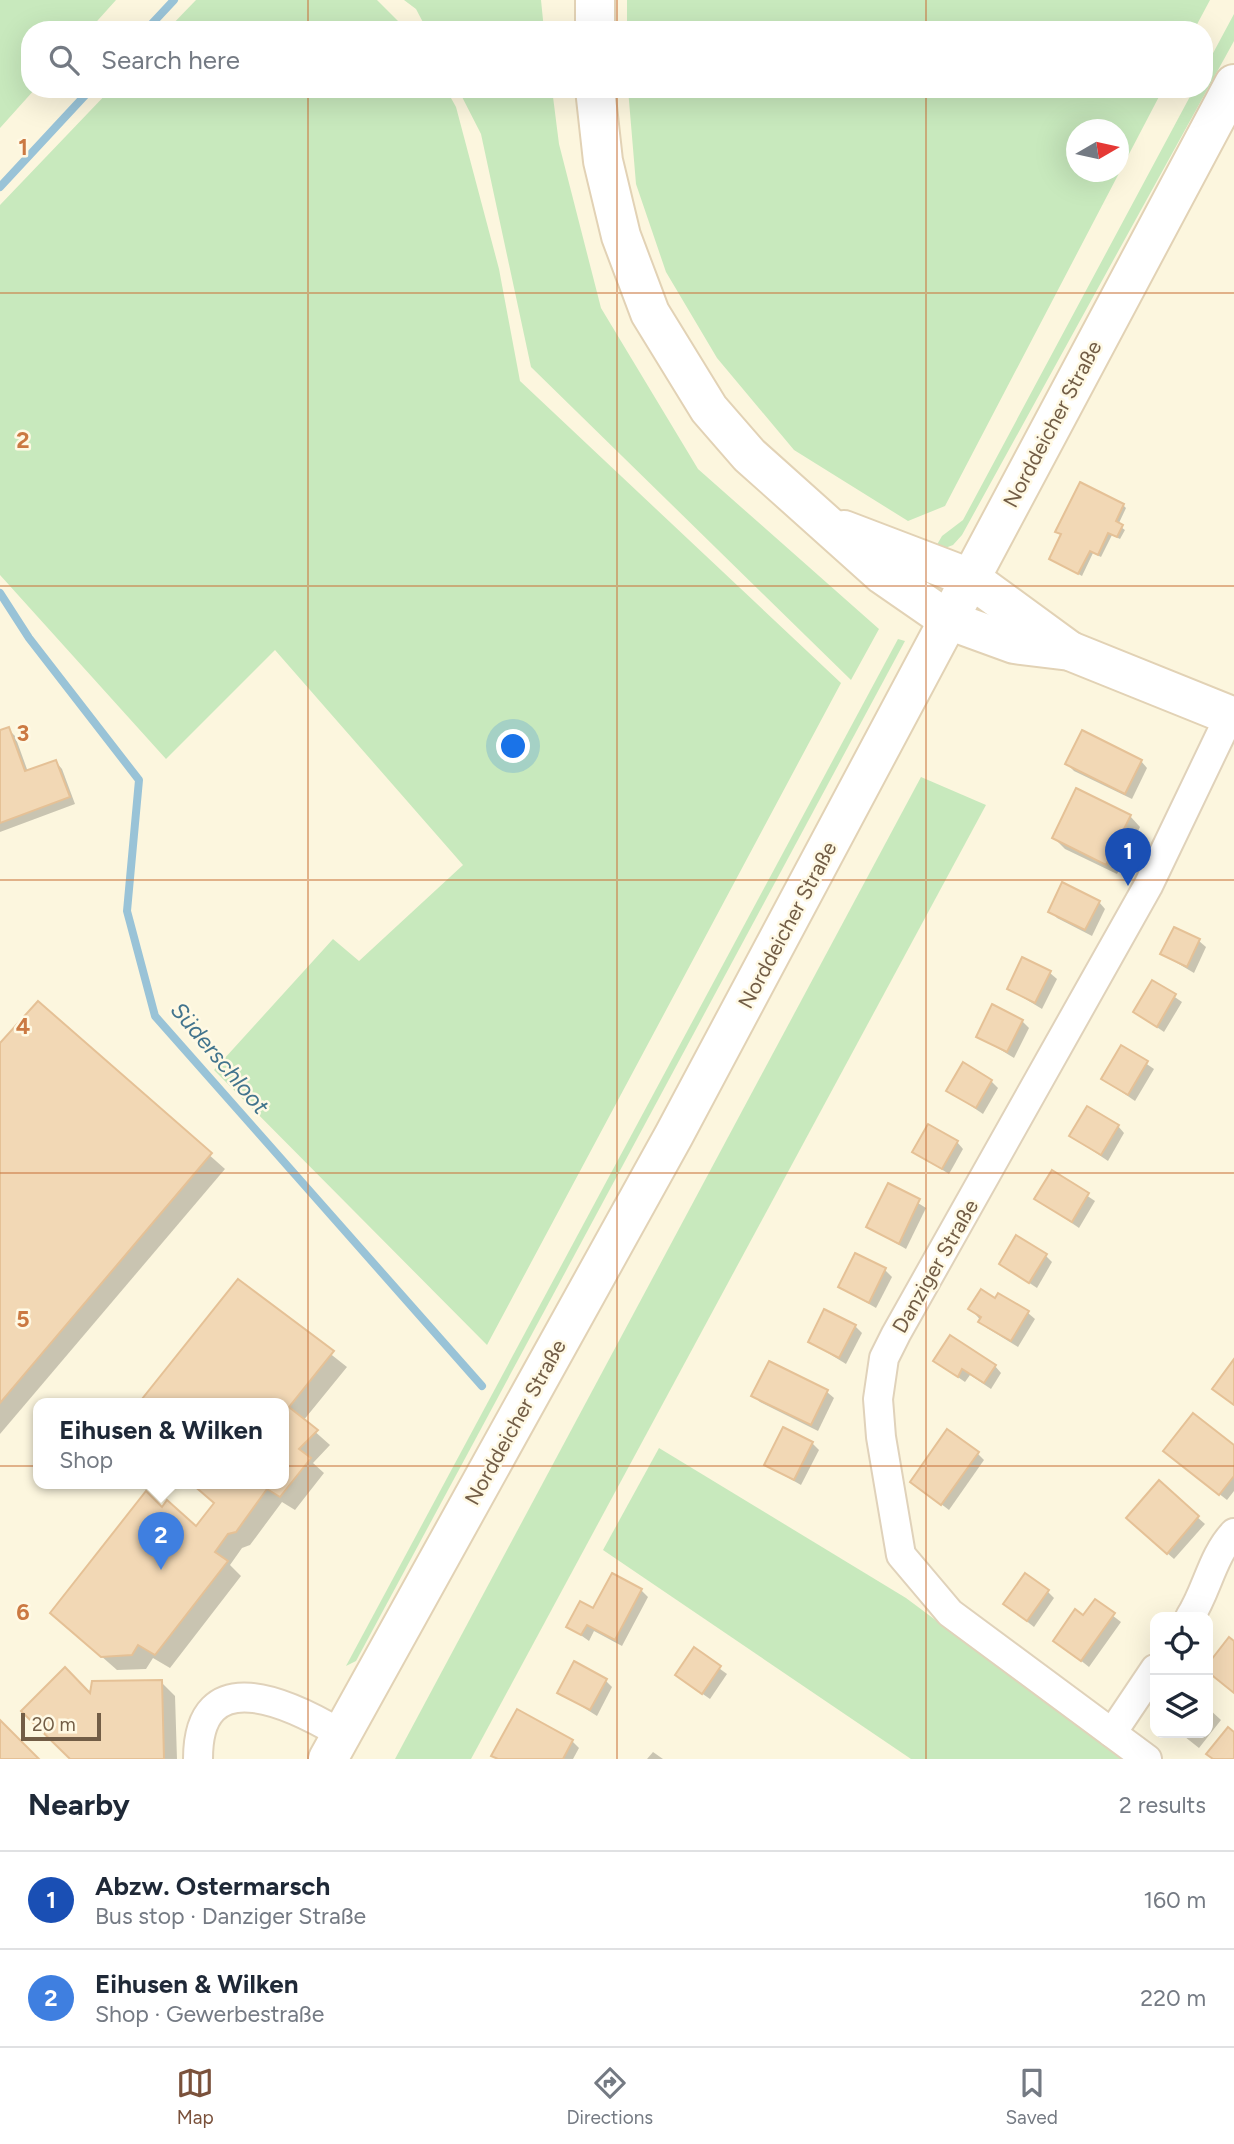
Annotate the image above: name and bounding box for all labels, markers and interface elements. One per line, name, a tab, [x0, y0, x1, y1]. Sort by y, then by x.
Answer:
search box	[21, 21, 1213, 98]
icon: search	[45, 41, 83, 79]
text: Search here	[101, 44, 240, 76]
north arrow	[1066, 119, 1129, 182]
text: 1	[18, 133, 28, 161]
street label: Norddeicher Straße	[997, 336, 1107, 512]
text: 2	[16, 426, 30, 454]
text: 3	[17, 719, 29, 747]
your location	[496, 729, 530, 763]
pin: 1	[1105, 828, 1151, 886]
street label: Norddeicher Straße	[732, 837, 842, 1013]
water label: Süderschloot	[165, 996, 275, 1120]
text: 4	[16, 1012, 30, 1040]
street label: Danziger Straße	[887, 1195, 983, 1337]
text: 5	[16, 1305, 30, 1333]
street label: Norddeicher Straße	[459, 1335, 571, 1509]
popup	[33, 1398, 289, 1489]
text: Eihusen & Wilken	[59, 1414, 263, 1446]
text: Shop	[59, 1446, 113, 1474]
pin: 2	[138, 1512, 184, 1570]
text: 6	[16, 1598, 30, 1626]
map controls	[1150, 1612, 1213, 1738]
button: locate	[1150, 1612, 1213, 1675]
button: layers	[1150, 1675, 1213, 1738]
scale bar	[21, 1710, 102, 1742]
text: 20 m	[32, 1713, 76, 1736]
text: Nearby	[28, 1786, 130, 1823]
text: 2 results	[1119, 1791, 1206, 1819]
text: Abzw. Ostermarsch	[95, 1870, 330, 1902]
text: 1	[46, 1886, 56, 1914]
text: 160 m	[1143, 1886, 1206, 1914]
text: Bus stop · Danziger Straße	[95, 1902, 366, 1930]
text: Eihusen & Wilken	[95, 1968, 299, 2000]
text: 2	[44, 1984, 58, 2012]
text: 220 m	[1140, 1984, 1206, 2012]
text: Shop · Gewerbestraße	[95, 2000, 324, 2028]
tab: Map	[176, 2064, 214, 2129]
tab: Directions	[566, 2064, 653, 2129]
tab: Saved	[1005, 2064, 1058, 2129]

